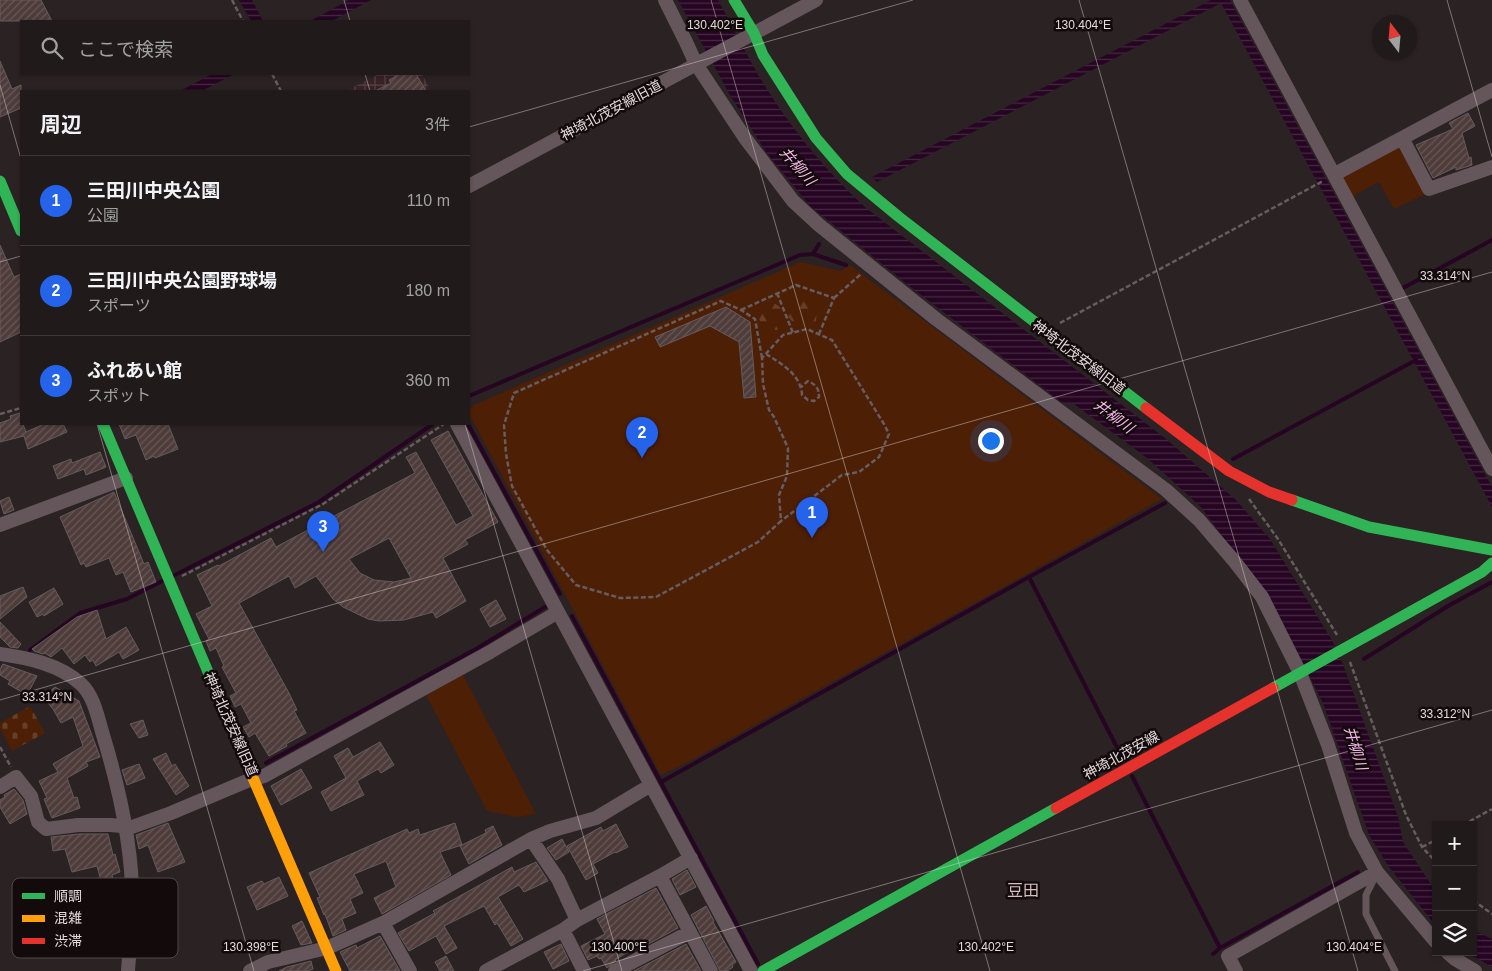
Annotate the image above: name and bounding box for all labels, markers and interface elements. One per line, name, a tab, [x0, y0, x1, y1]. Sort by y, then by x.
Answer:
north arrow	[1372, 15, 1417, 60]
text: 130.402°E	[687, 18, 743, 32]
text: 130.404°E	[1055, 18, 1111, 32]
search box	[20, 20, 470, 75]
icon: search	[38, 34, 66, 62]
text: ここで検索	[78, 39, 173, 60]
street label: 神埼北茂安線旧道	[558, 77, 664, 143]
text: 周辺	[40, 113, 82, 136]
text: 3件	[425, 116, 450, 133]
water label: 井柳川	[777, 143, 820, 190]
text: 三田川中央公園	[87, 180, 220, 201]
text: 1	[52, 192, 60, 209]
text: 110 m	[407, 192, 450, 209]
text: 公園	[87, 207, 119, 224]
text: 33.314°N	[1420, 269, 1470, 283]
text: 三田川中央公園野球場	[87, 270, 277, 291]
text: 2	[52, 282, 60, 299]
text: 180 m	[406, 282, 450, 299]
text: スポーツ	[87, 297, 151, 314]
street label: 神埼北茂安線旧道	[1029, 317, 1129, 397]
text: ふれあい館	[87, 360, 182, 381]
text: 3	[52, 372, 60, 389]
text: 360 m	[406, 372, 450, 389]
text: スポット	[87, 387, 151, 404]
water label: 井柳川	[1091, 396, 1139, 438]
pin: 2	[626, 417, 658, 458]
your location	[978, 428, 1004, 454]
pin: 1	[796, 497, 828, 538]
pin: 3	[307, 511, 339, 552]
street label: 神埼北茂安線旧道	[201, 670, 261, 778]
text: 33.314°N	[22, 690, 72, 704]
text: 33.312°N	[1420, 707, 1470, 721]
water label: 井柳川	[1341, 724, 1371, 774]
street label: 神埼北茂安線	[1080, 728, 1162, 782]
map controls	[1432, 821, 1477, 956]
button: +	[1432, 821, 1477, 866]
button: −	[1432, 866, 1477, 911]
legend	[12, 878, 178, 958]
district label: 豆田	[1007, 882, 1039, 899]
text: 順調	[54, 888, 82, 904]
text: 混雑	[54, 910, 82, 926]
button: layers	[1432, 911, 1477, 956]
text: 渋滞	[54, 933, 82, 949]
text: 130.398°E	[223, 940, 279, 954]
text: 130.400°E	[591, 940, 647, 954]
text: 130.402°E	[958, 940, 1014, 954]
text: 130.404°E	[1326, 940, 1382, 954]

